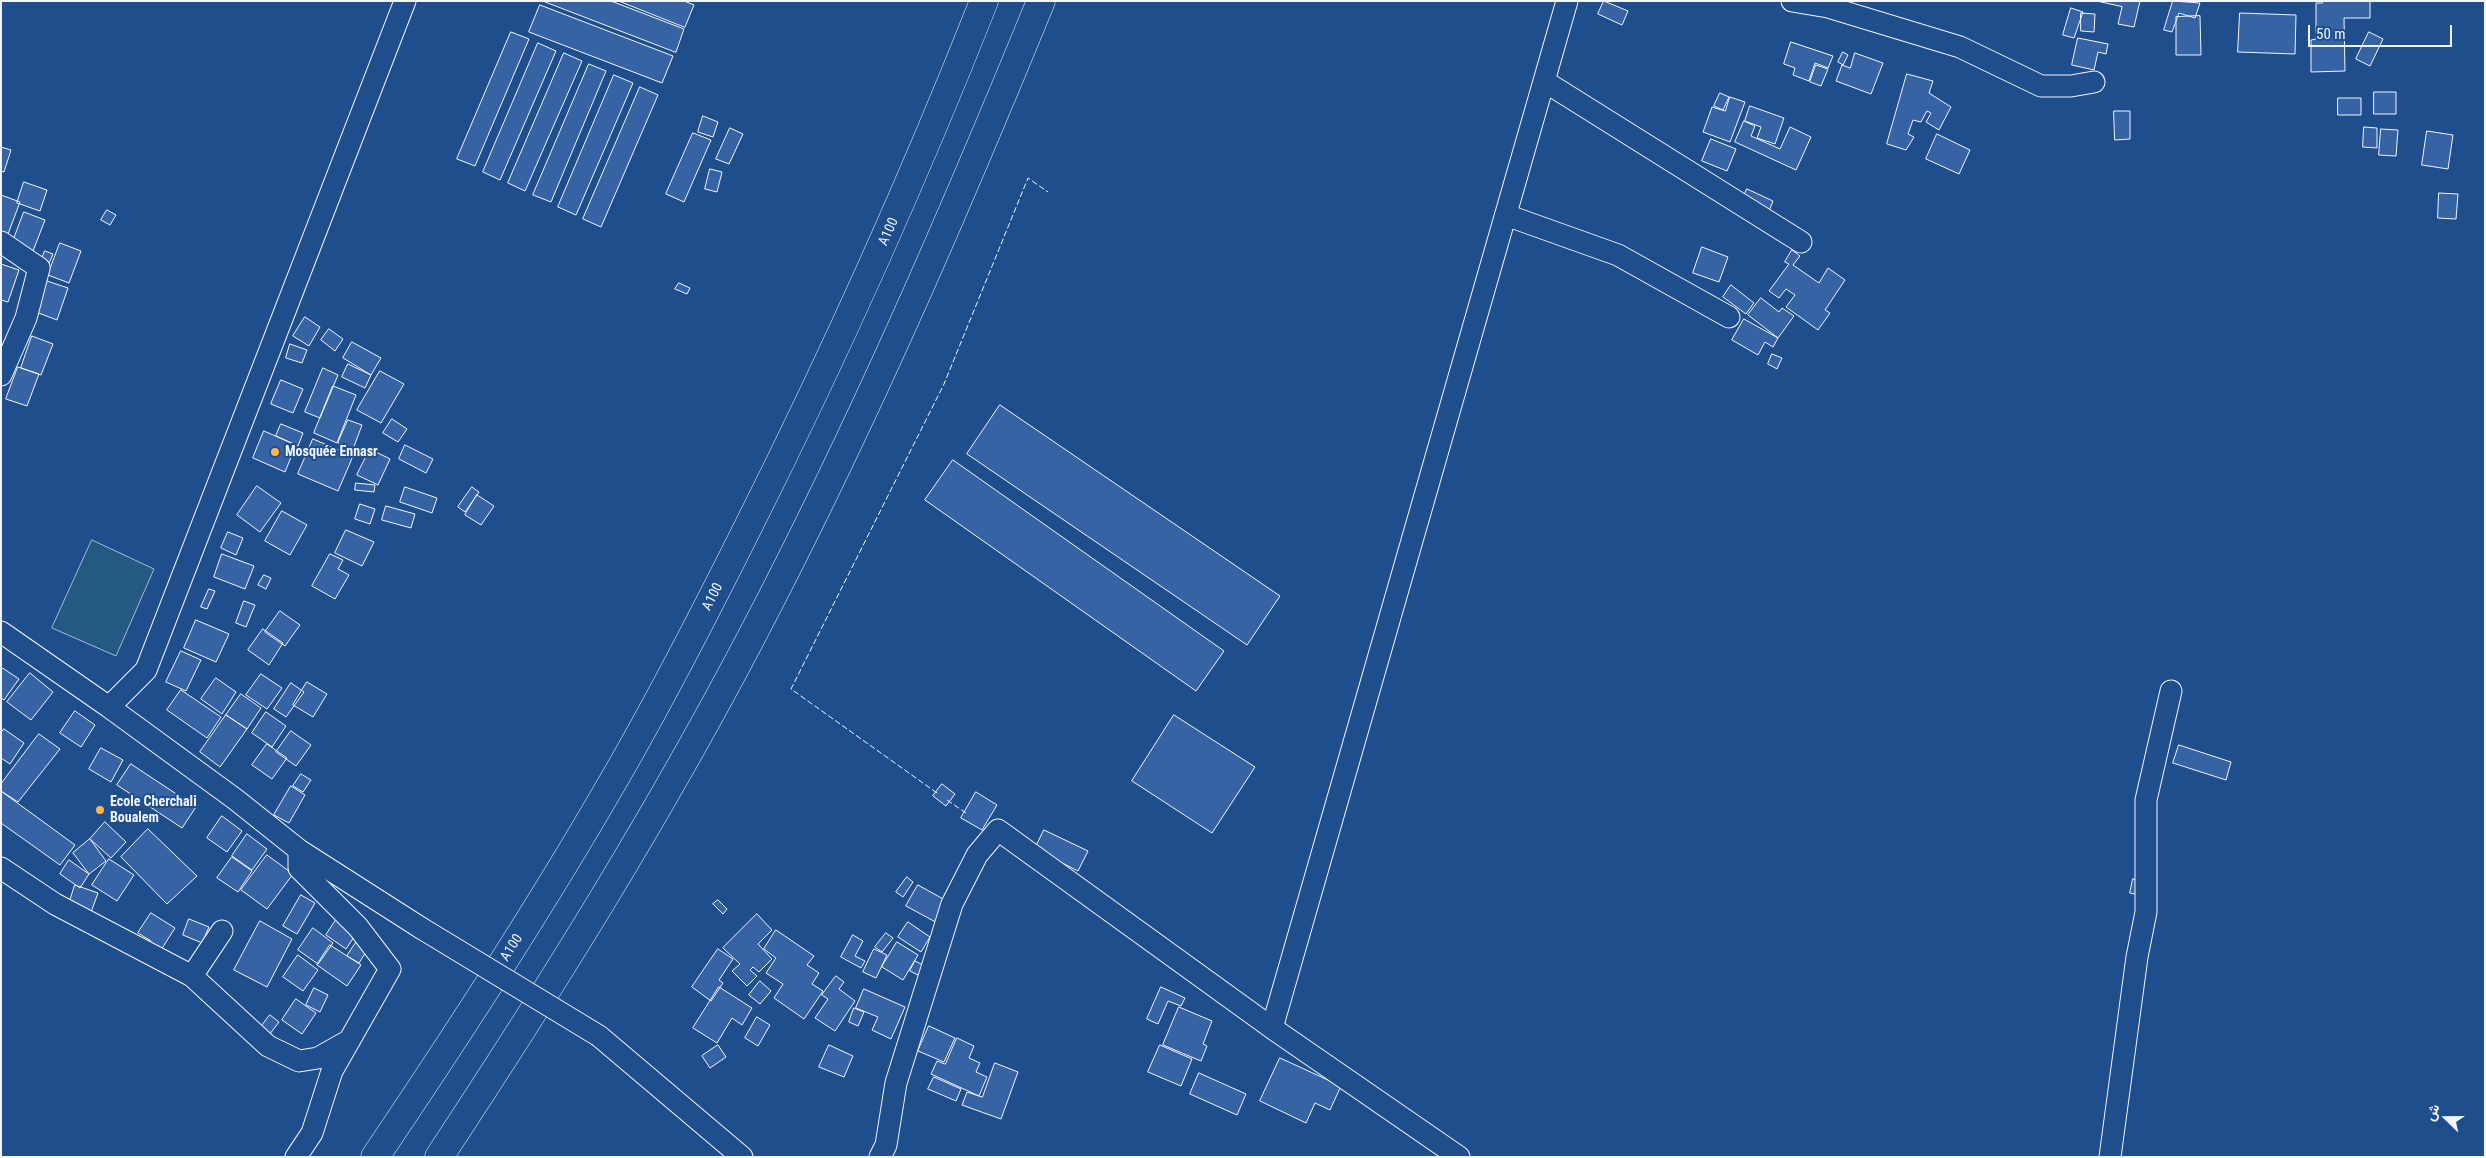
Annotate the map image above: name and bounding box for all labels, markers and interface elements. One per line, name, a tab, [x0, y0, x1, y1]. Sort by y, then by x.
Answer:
scale bar	[2311, 15, 2455, 47]
text: 50 m	[2316, 25, 2346, 43]
street label: A100	[875, 215, 903, 249]
place label: Mosquée Ennasr	[285, 444, 378, 460]
marker: Mosquée Ennasr	[269, 446, 281, 458]
street label: A100	[699, 580, 727, 614]
place label: Ecole Cherchali Boualem	[110, 794, 197, 826]
marker: Ecole Cherchali Boualem	[94, 804, 106, 816]
street label: A100	[497, 931, 527, 965]
north arrow	[2421, 1093, 2471, 1143]
text: ش	[2422, 1102, 2443, 1123]

